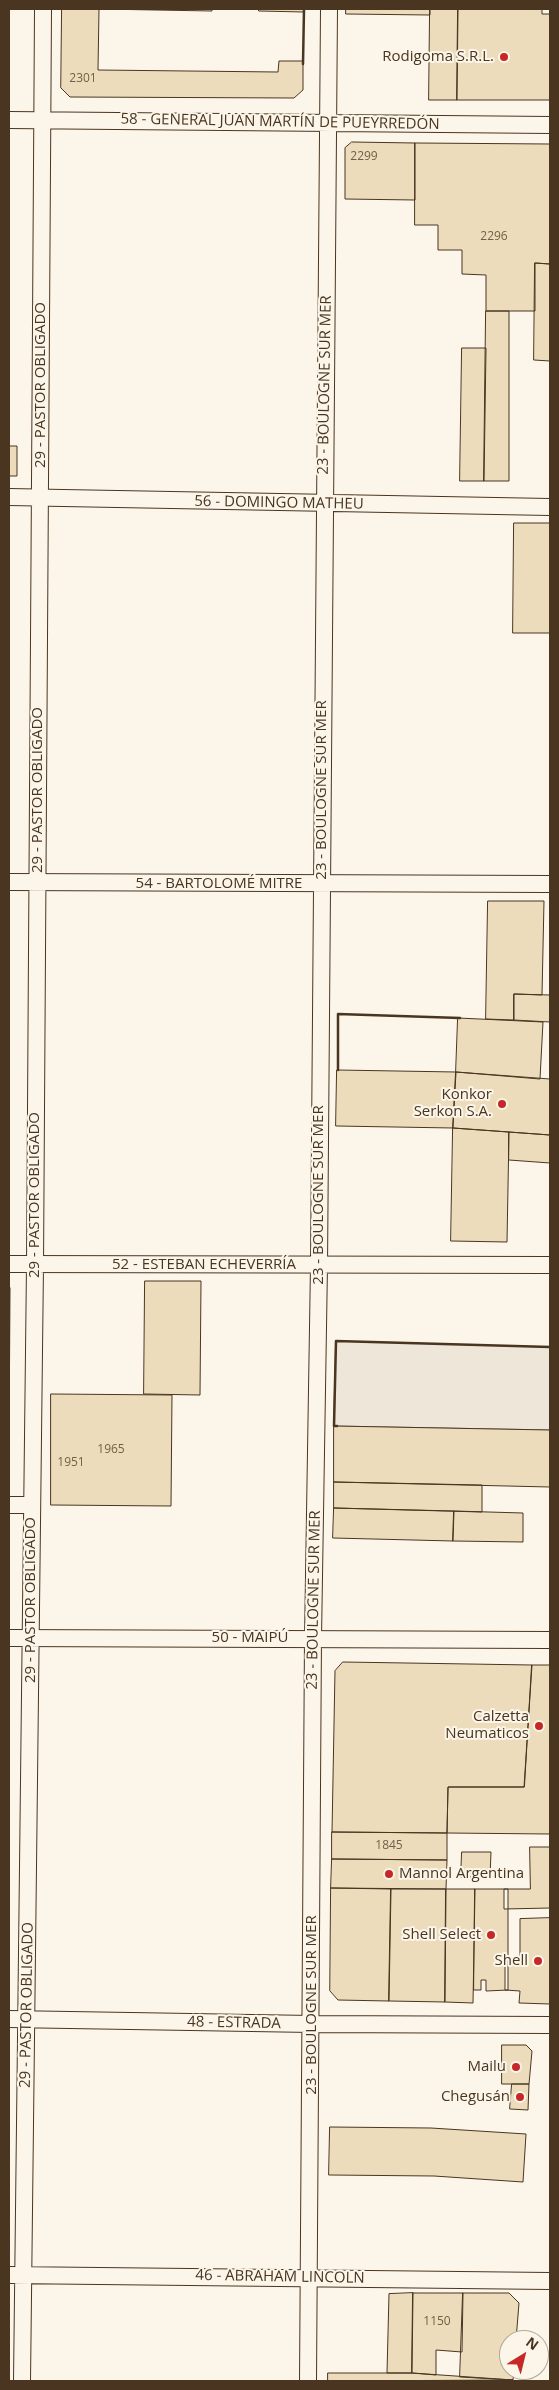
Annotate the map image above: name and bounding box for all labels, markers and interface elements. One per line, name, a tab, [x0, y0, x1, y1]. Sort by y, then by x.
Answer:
place label: Rodigoma S.R.L.	[382, 48, 494, 66]
marker: Rodigoma S.R.L.	[498, 51, 510, 63]
house number: 2301	[69, 72, 97, 86]
street label: 58 - GENERAL JUAN MARTÍN DE PUEYRREDÓN	[120, 110, 440, 134]
house number: 2299	[350, 150, 378, 164]
house number: 2296	[480, 230, 508, 244]
street label: 23 - BOULOGNE SUR MER	[314, 295, 336, 475]
street label: 29 - PASTOR OBLIGADO	[32, 302, 50, 468]
street label: 56 - DOMINGO MATHEU	[194, 493, 364, 513]
street label: 23 - BOULOGNE SUR MER	[313, 700, 331, 880]
street label: 29 - PASTOR OBLIGADO	[29, 707, 47, 873]
street label: 54 - BARTOLOMÉ MITRE	[136, 875, 302, 893]
place label: Konkor Serkon S.A.	[414, 1086, 492, 1121]
marker: Konkor Serkon S.A.	[496, 1098, 508, 1110]
street label: 23 - BOULOGNE SUR MER	[310, 1105, 328, 1285]
street label: 29 - PASTOR OBLIGADO	[26, 1112, 44, 1278]
street label: 52 - ESTEBAN ECHEVERRÍA	[112, 1256, 296, 1274]
house number: 1965	[97, 1443, 125, 1457]
house number: 1951	[57, 1456, 85, 1470]
street label: 23 - BOULOGNE SUR MER	[303, 1510, 325, 1690]
street label: 29 - PASTOR OBLIGADO	[22, 1517, 40, 1683]
street label: 50 - MAIPÚ	[212, 1629, 288, 1647]
place label: Calzetta Neumaticos	[445, 1708, 529, 1743]
marker: Calzetta Neumaticos	[533, 1720, 545, 1732]
house number: 1845	[375, 1839, 403, 1853]
place label: Mannol Argentina	[399, 1865, 524, 1883]
marker: Mannol Argentina	[383, 1868, 395, 1880]
street label: 23 - BOULOGNE SUR MER	[303, 1915, 321, 2095]
street label: 29 - PASTOR OBLIGADO	[17, 1922, 37, 2088]
place label: Shell Select	[402, 1926, 481, 1944]
marker: Shell Select	[485, 1929, 497, 1941]
place label: Shell	[495, 1952, 528, 1970]
marker: Shell	[532, 1955, 544, 1967]
street label: 48 - ESTRADA	[187, 2013, 281, 2033]
place label: Mailu	[467, 2058, 506, 2076]
marker: Mailu	[510, 2061, 522, 2073]
place label: Chegusán	[441, 2088, 510, 2106]
marker: Chegusán	[514, 2091, 526, 2103]
street label: 46 - ABRAHAM LINCOLN	[195, 2267, 365, 2287]
house number: 1150	[423, 2315, 451, 2329]
north arrow	[499, 2330, 549, 2380]
text: N	[522, 2332, 543, 2354]

